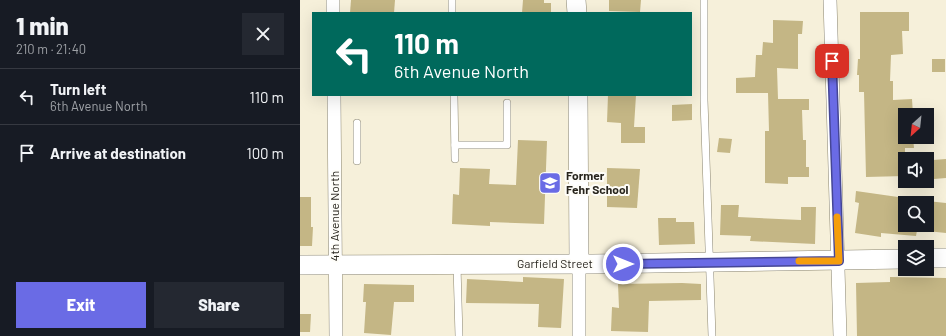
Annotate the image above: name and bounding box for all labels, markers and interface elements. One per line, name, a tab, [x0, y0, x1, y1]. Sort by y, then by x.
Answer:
text: 1 min	[16, 11, 69, 40]
button: close	[242, 13, 284, 55]
text: 110 m	[394, 26, 459, 60]
icon: left	[328, 28, 380, 80]
text: 210 m · 21:40	[16, 41, 86, 57]
pin	[815, 44, 849, 78]
icon: arrive	[821, 50, 843, 72]
text: 6th Avenue North	[394, 60, 529, 82]
text: Turn left	[50, 80, 106, 98]
icon: left	[16, 86, 38, 108]
text: 110 m	[250, 88, 284, 106]
text: 6th Avenue North	[50, 98, 147, 114]
north arrow	[898, 108, 934, 144]
map controls	[898, 108, 934, 276]
icon: arrive	[16, 142, 38, 164]
text: Arrive at destination	[50, 144, 186, 162]
text: 100 m	[246, 144, 284, 162]
button: sound	[898, 152, 934, 188]
place label: Former Fehr School	[566, 168, 629, 196]
school or university icon: Former Fehr School	[537, 170, 563, 196]
street label: 4th Avenue North	[327, 171, 341, 261]
button: search	[898, 196, 934, 232]
button: layers	[898, 240, 934, 276]
position arrow	[602, 243, 644, 285]
street label: Garfield Street	[517, 256, 593, 270]
button: Exit	[16, 282, 146, 328]
button: Share	[154, 282, 284, 328]

